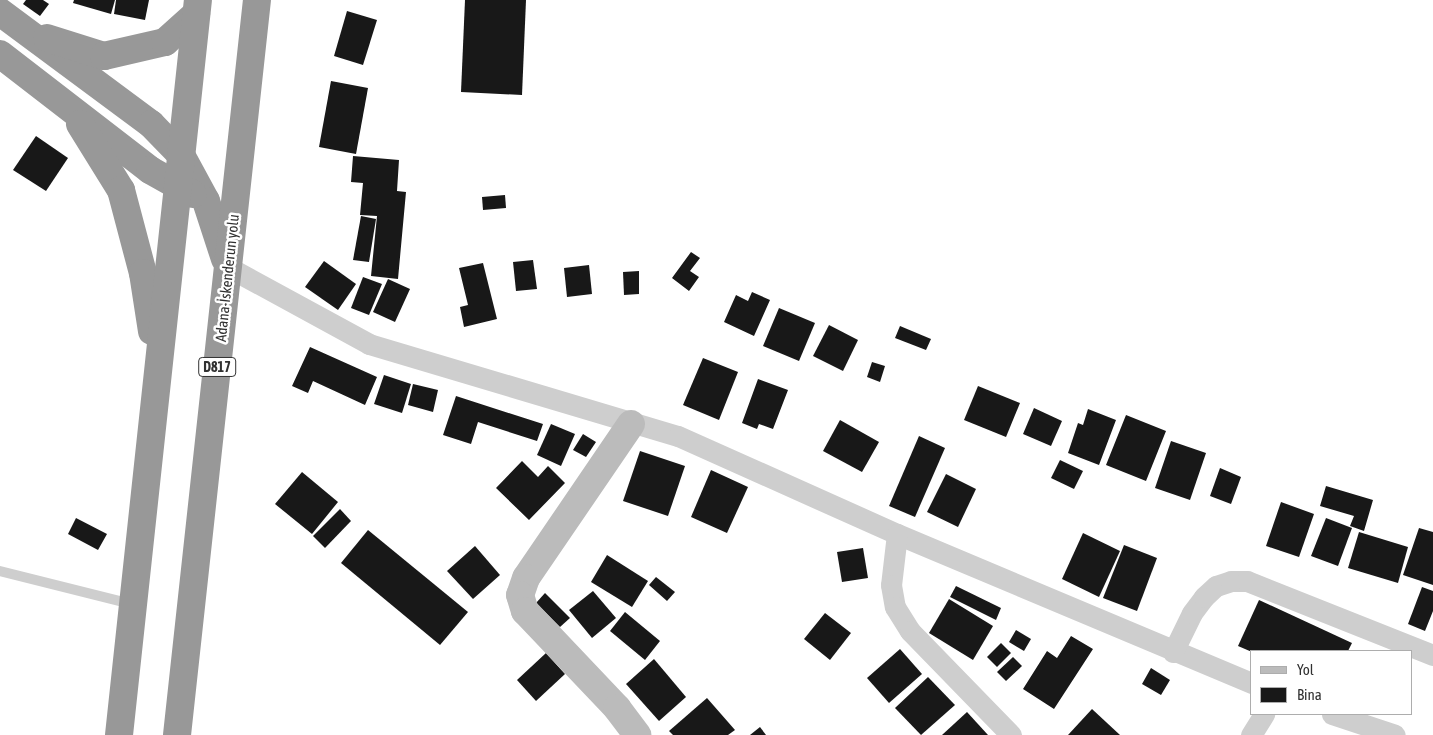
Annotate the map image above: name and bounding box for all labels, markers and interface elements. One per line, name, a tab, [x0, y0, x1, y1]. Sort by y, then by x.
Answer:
street label: Adana-İskenderun yolu	[211, 213, 243, 343]
road number: D817	[197, 356, 237, 378]
legend	[1250, 650, 1413, 715]
text: Yol	[1297, 661, 1314, 678]
text: Bina	[1297, 686, 1322, 703]

